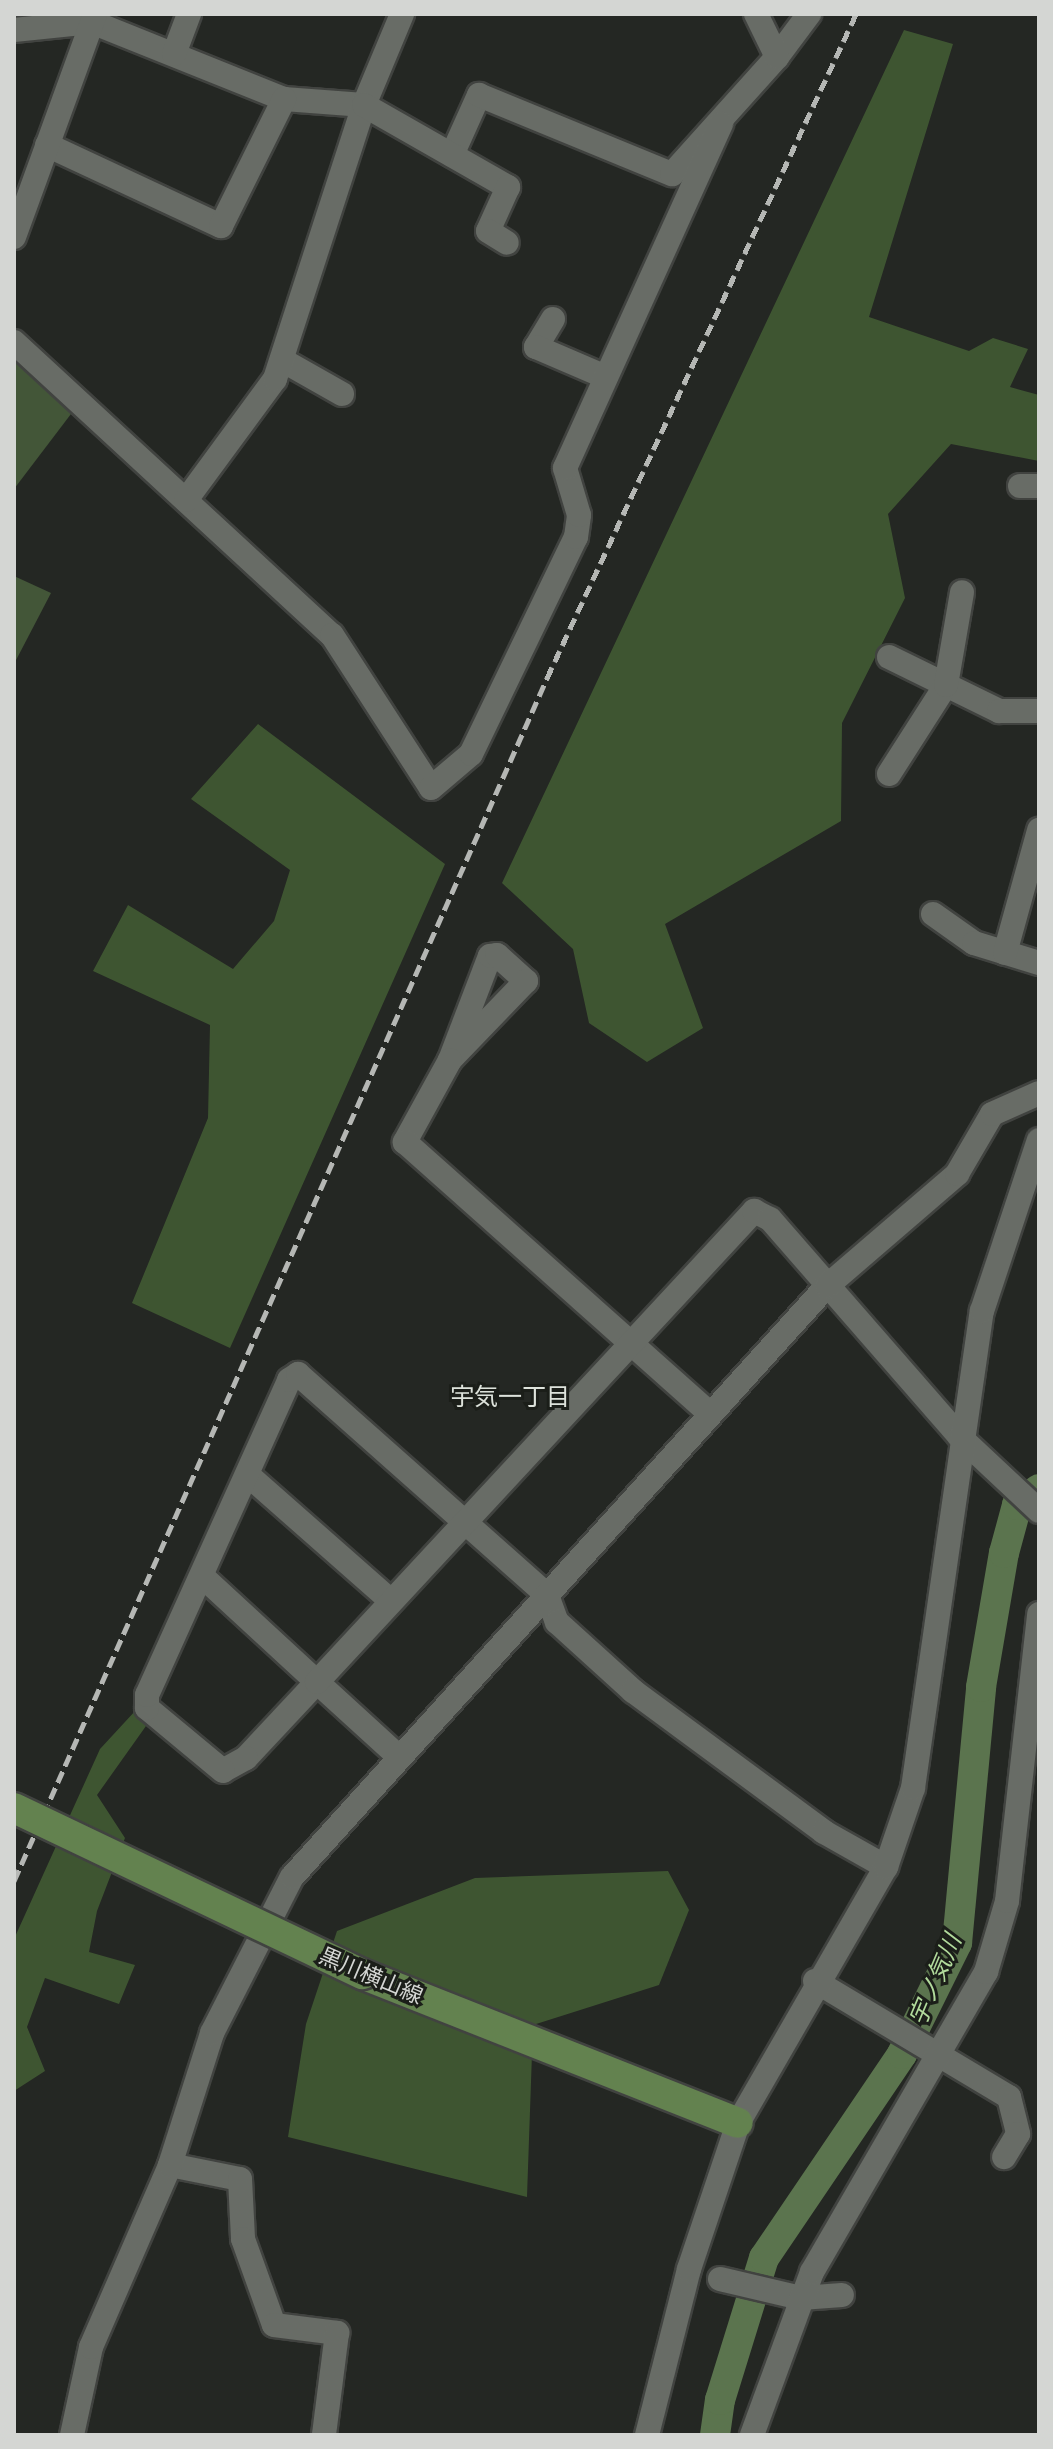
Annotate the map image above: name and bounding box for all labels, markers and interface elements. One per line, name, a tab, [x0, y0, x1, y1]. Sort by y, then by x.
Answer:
district label: 宇気一丁目	[450, 1383, 570, 1411]
water label: 宇ノ気川	[903, 1930, 967, 2030]
street label: 黒川横山線	[315, 1942, 427, 2010]

